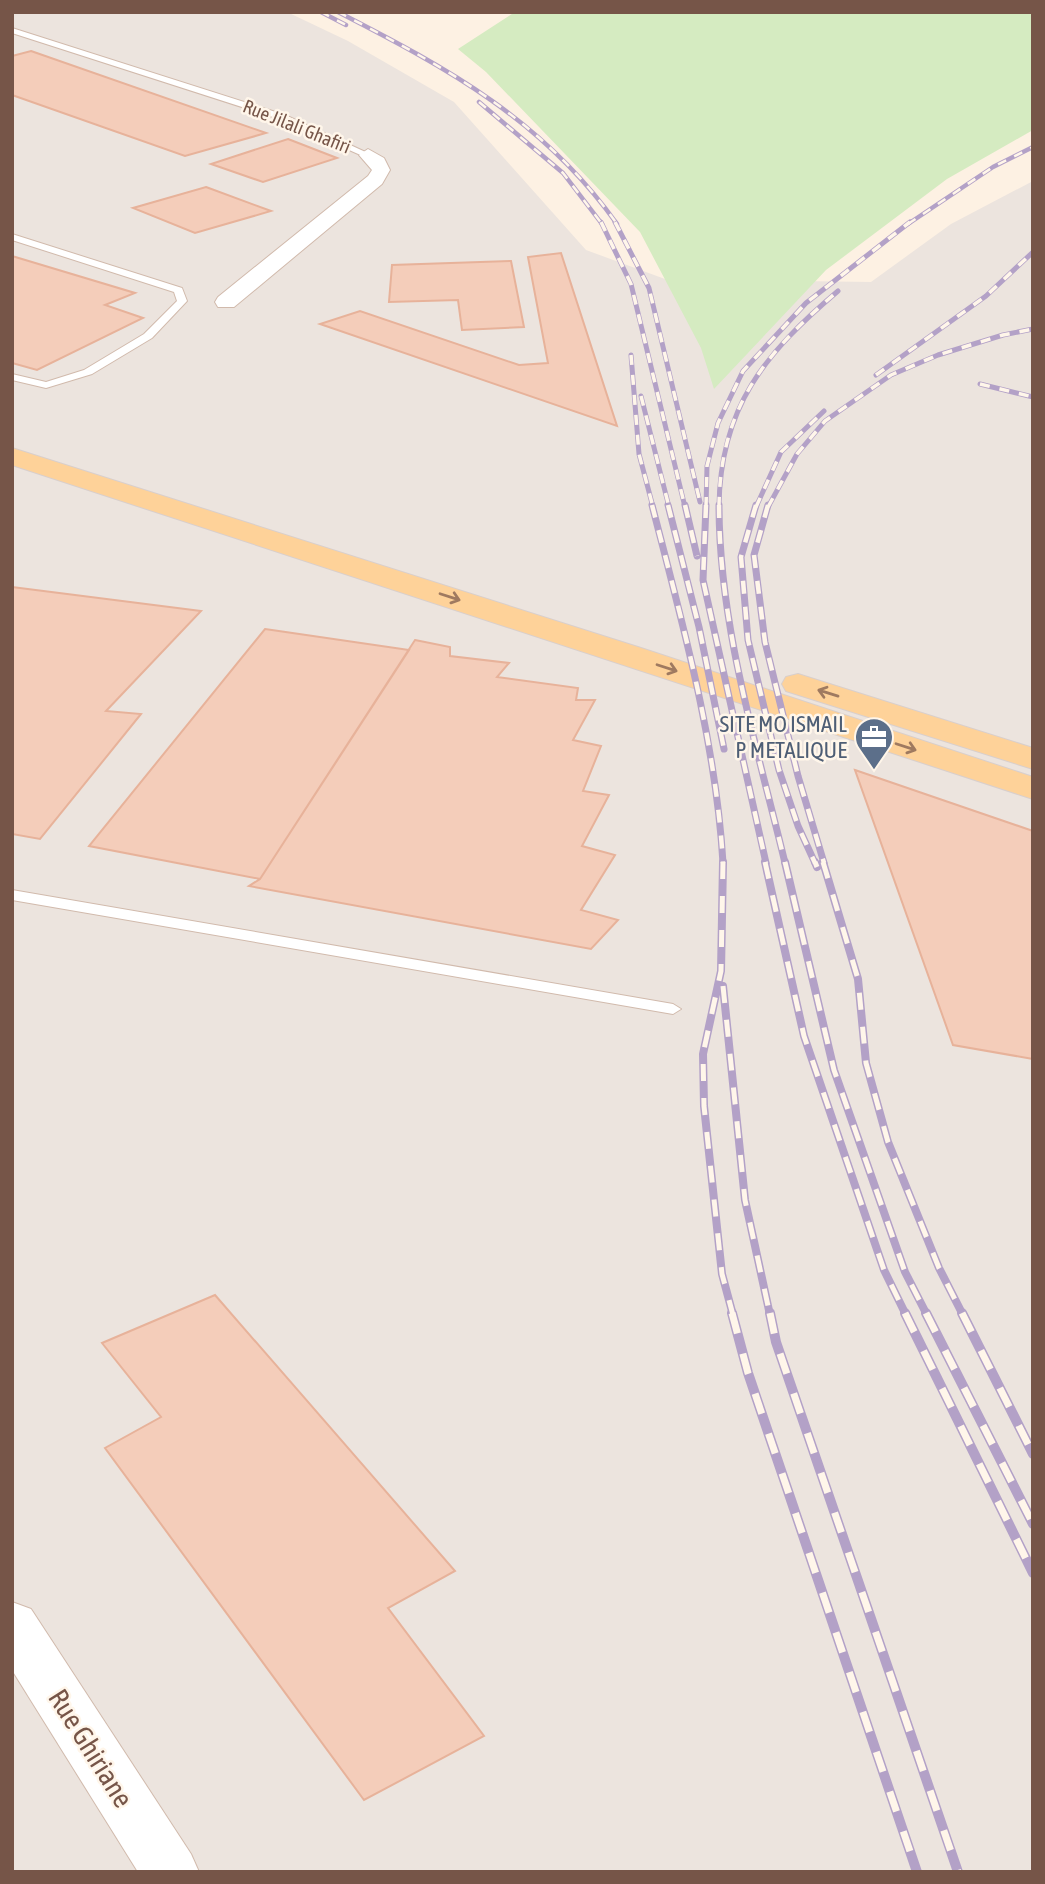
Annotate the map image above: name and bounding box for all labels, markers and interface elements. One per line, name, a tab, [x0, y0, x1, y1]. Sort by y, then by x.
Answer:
street label: Rue Jilali Ghafiri	[240, 94, 354, 158]
one-way arrow	[439, 592, 461, 604]
one-way arrow	[655, 663, 677, 675]
one-way arrow	[817, 686, 839, 699]
place label: SITE MO ISMAIL P METALIQUE	[719, 711, 847, 763]
office icon: SITE MO ISMAIL P METALIQUE	[853, 716, 895, 771]
one-way arrow	[894, 742, 916, 754]
street label: Rue Ghiriane	[42, 1683, 140, 1813]

